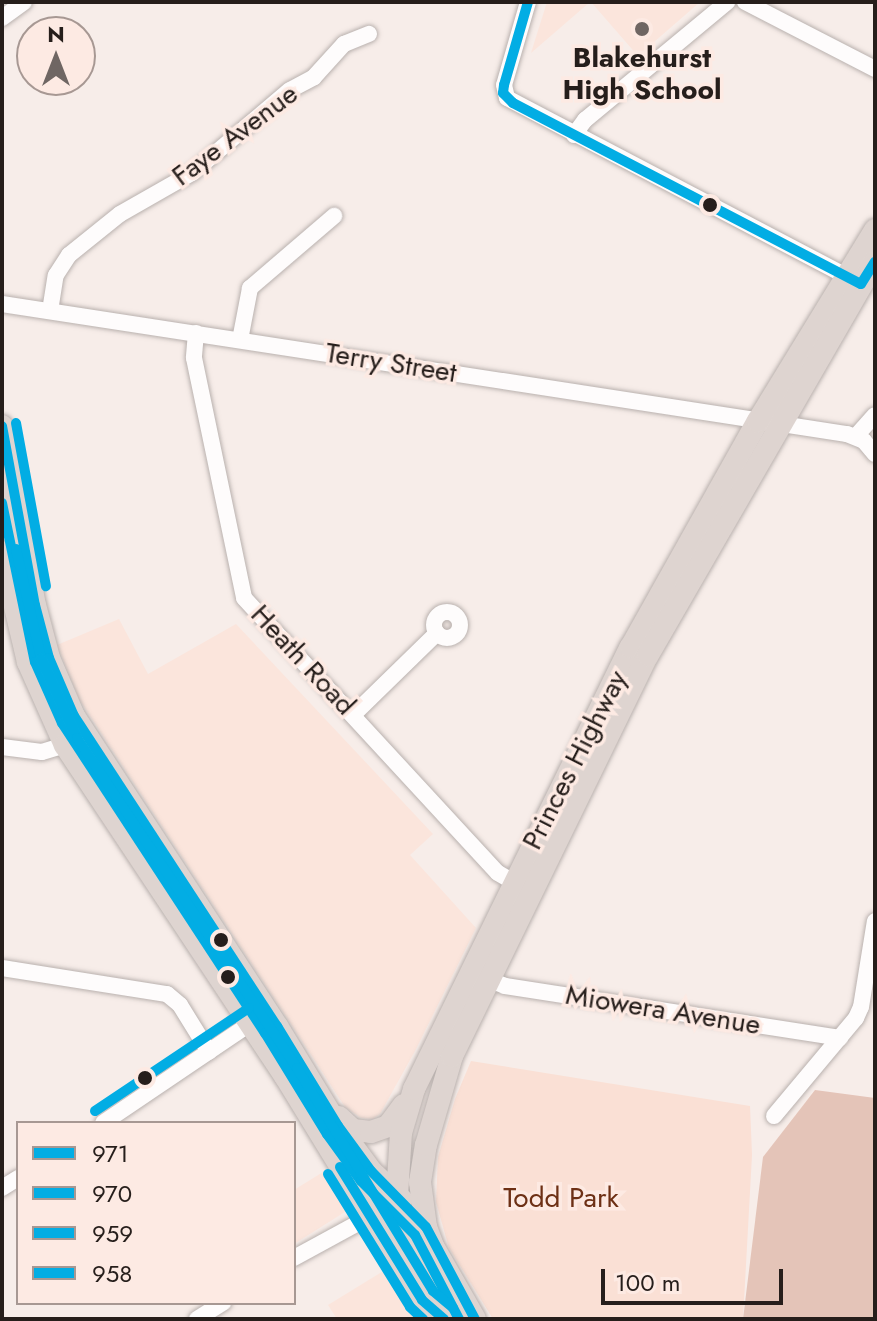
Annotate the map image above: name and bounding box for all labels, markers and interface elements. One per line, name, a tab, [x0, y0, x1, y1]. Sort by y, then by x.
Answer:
north arrow	[16, 16, 96, 96]
text: N	[47, 18, 65, 50]
marker: Blakehurst High School	[633, 20, 651, 38]
place label: Blakehurst High School	[562, 41, 722, 107]
street label: Faye Avenue	[166, 77, 304, 193]
unlabelled marker	[702, 197, 718, 213]
street label: Terry Street	[323, 336, 459, 390]
street label: Heath Road	[244, 598, 362, 722]
street label: Princes Highway	[515, 665, 635, 855]
unlabelled marker	[213, 932, 229, 948]
unlabelled marker	[220, 969, 236, 985]
street label: Miowera Avenue	[563, 978, 763, 1042]
unlabelled marker	[137, 1070, 153, 1086]
legend	[16, 1121, 296, 1305]
text: 971	[92, 1136, 129, 1171]
text: 970	[92, 1176, 132, 1211]
park label: Todd Park	[503, 1181, 619, 1215]
text: 959	[92, 1216, 133, 1251]
scale bar	[605, 1253, 787, 1303]
text: 958	[92, 1256, 132, 1291]
text: 100 m	[615, 1265, 681, 1300]

